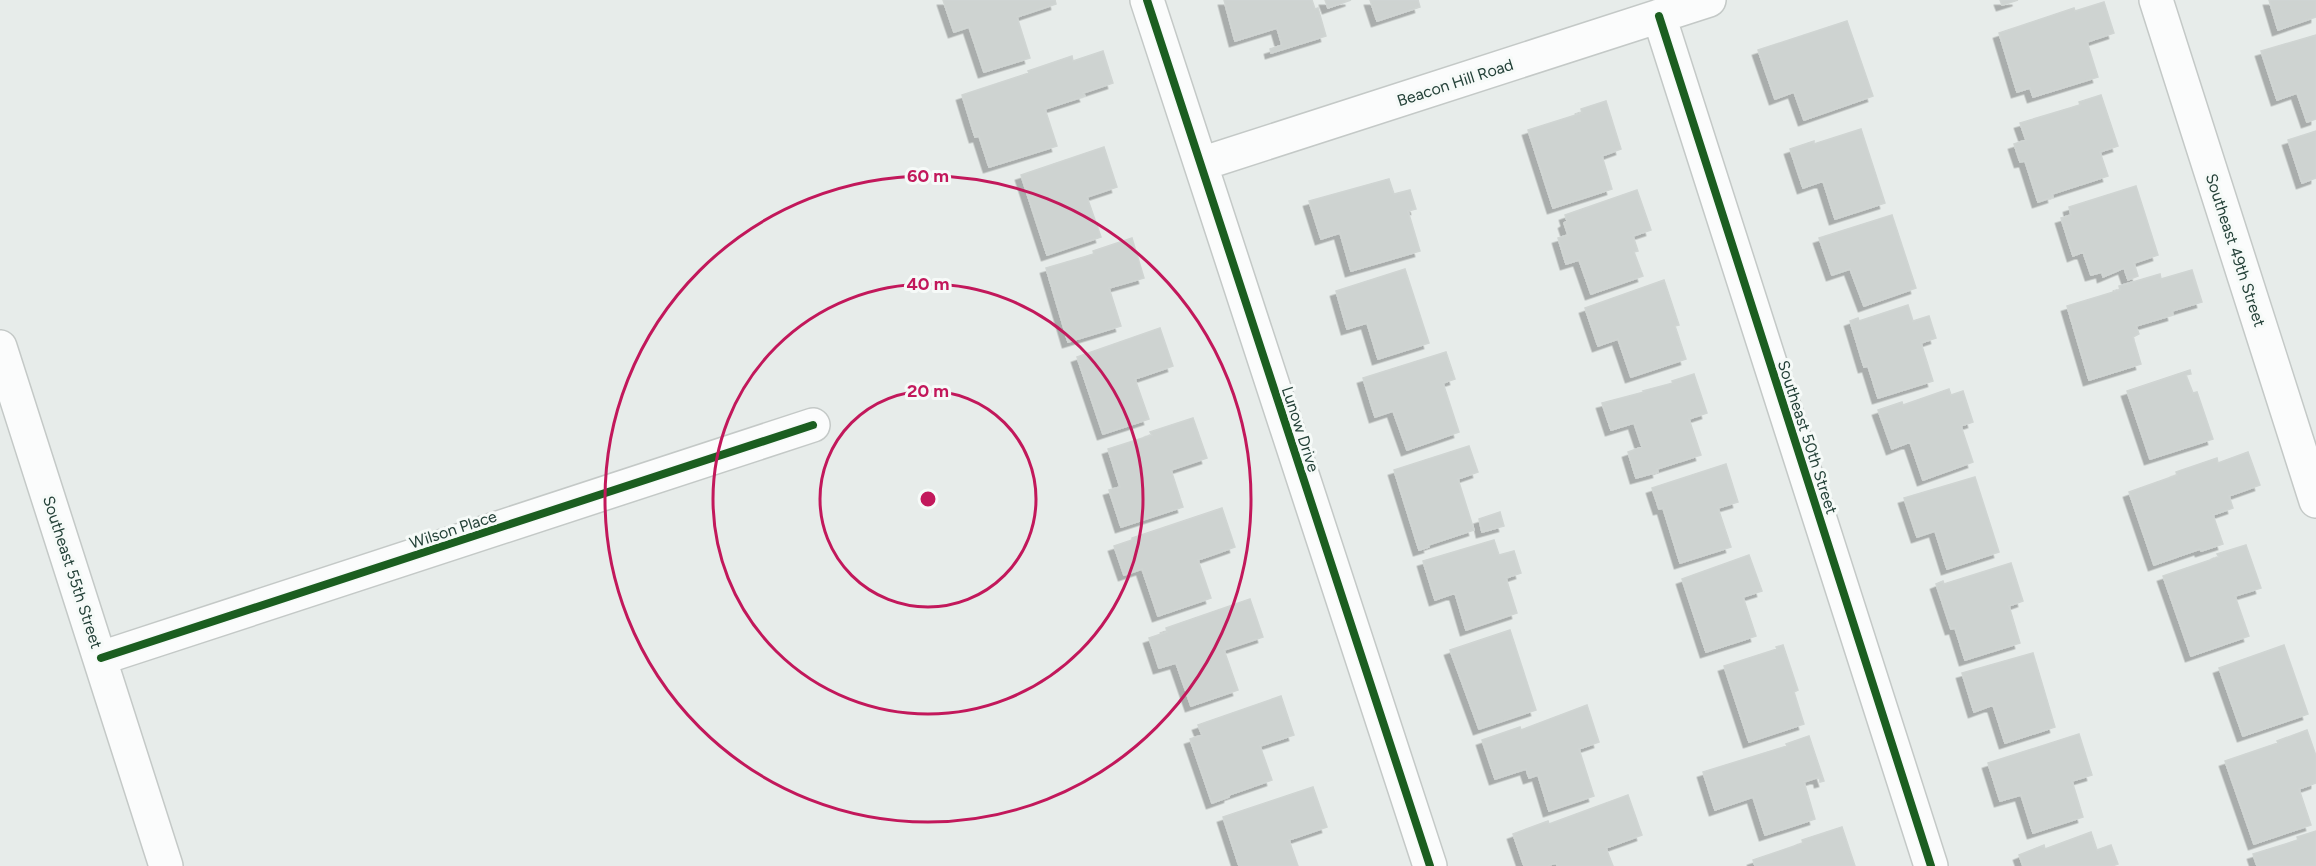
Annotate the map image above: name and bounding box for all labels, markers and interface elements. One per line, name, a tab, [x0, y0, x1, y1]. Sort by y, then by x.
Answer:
street label: Beacon Hill Road	[1395, 55, 1516, 110]
text: 60 m	[907, 165, 949, 187]
street label: Southeast 49th Street	[2202, 171, 2269, 329]
text: 40 m	[906, 273, 950, 295]
street label: Southeast 50th Street	[1774, 358, 1841, 516]
text: 20 m	[907, 380, 949, 402]
street label: Lunow Drive	[1278, 384, 1323, 475]
centre of rings	[918, 489, 938, 509]
street label: Southeast 55th Street	[39, 493, 106, 651]
street label: Wilson Place	[407, 506, 499, 553]

